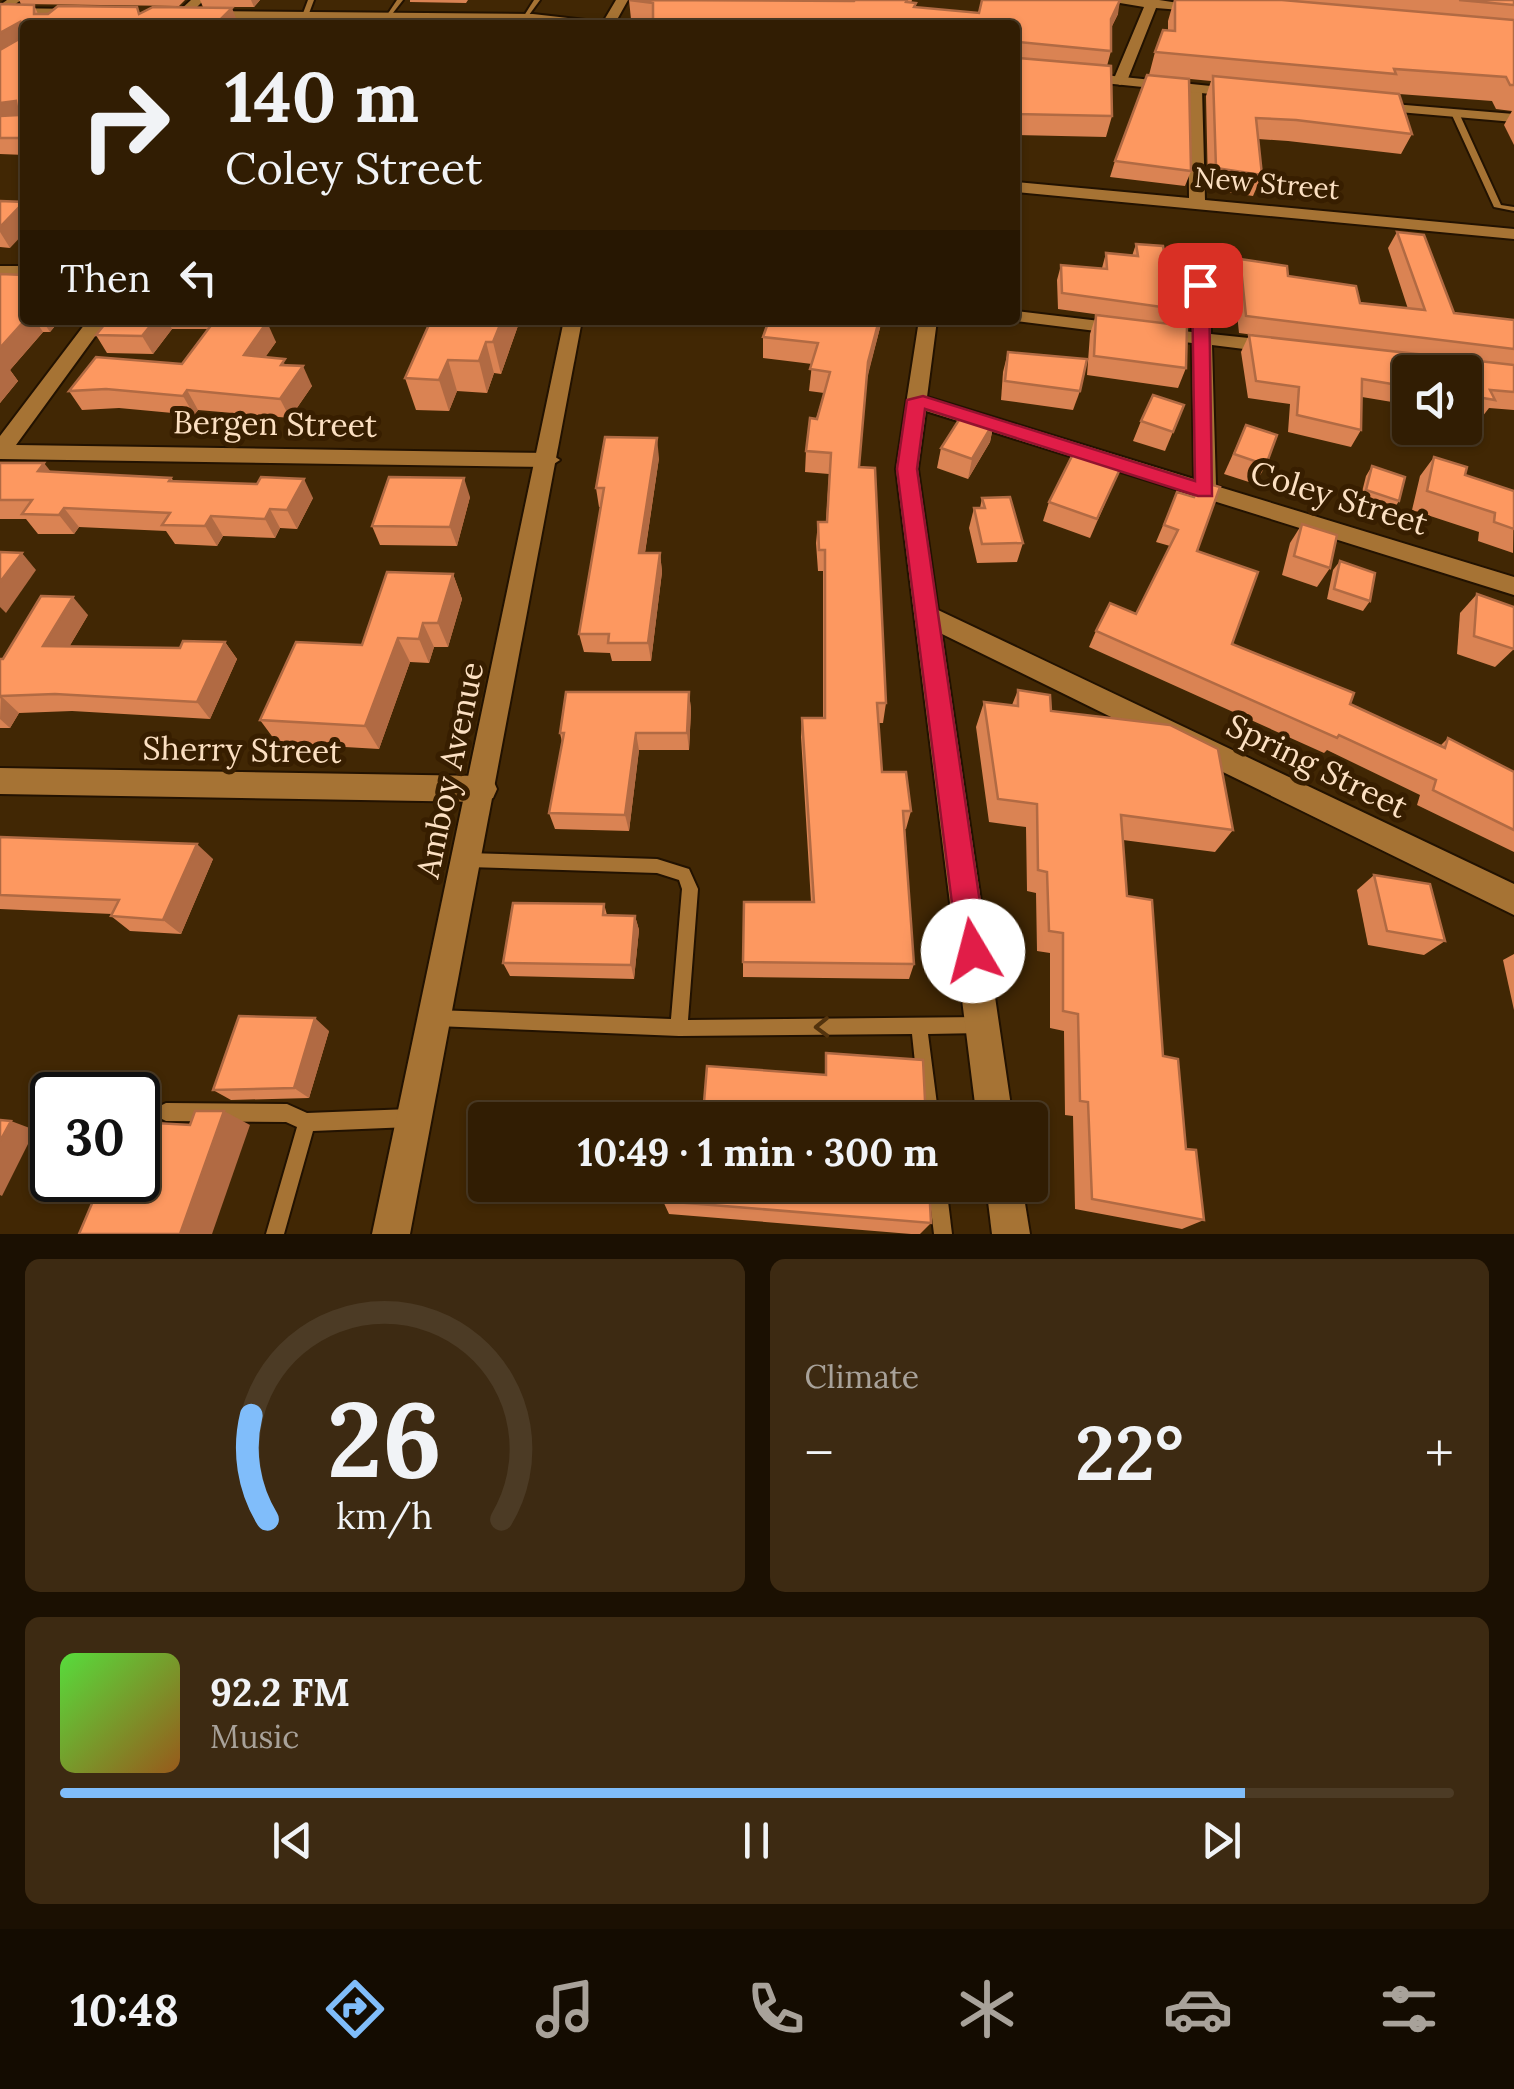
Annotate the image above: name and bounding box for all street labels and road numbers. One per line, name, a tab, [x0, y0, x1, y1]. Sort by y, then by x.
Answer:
street label: New Street	[1193, 159, 1341, 207]
street label: Bergen Street	[172, 401, 378, 446]
street label: Coley Street	[1246, 451, 1433, 544]
street label: Amboy Avenue	[406, 658, 492, 883]
street label: Spring Street	[1220, 704, 1415, 827]
street label: Sherry Street	[142, 727, 342, 772]

